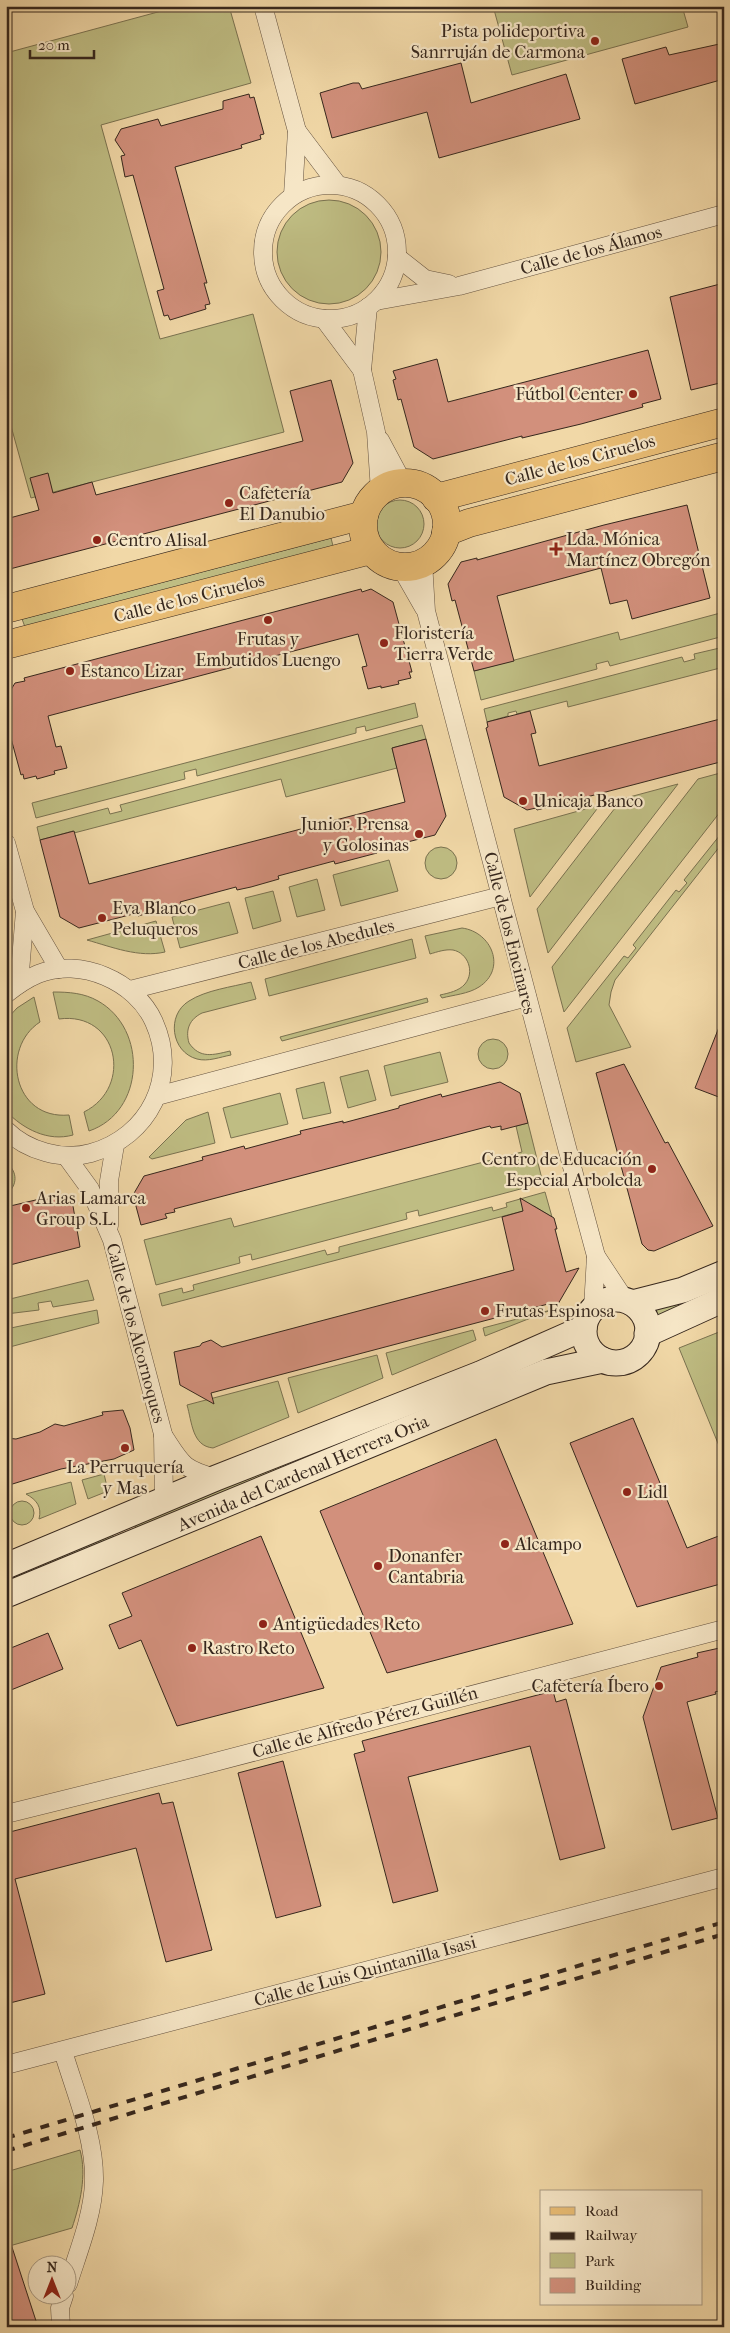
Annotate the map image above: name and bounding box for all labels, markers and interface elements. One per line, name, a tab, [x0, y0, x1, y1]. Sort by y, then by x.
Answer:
place label: Pista polideportiva Sanrruján de Carmona	[411, 21, 586, 63]
scale bar	[30, 28, 94, 60]
marker: Pista polideportiva Sanrruján de Carmona	[589, 35, 601, 47]
text: 20 m	[38, 36, 70, 54]
street label: Calle de los Álamos	[518, 220, 665, 279]
place label: Fútbol Center	[515, 384, 623, 405]
marker: Fútbol Center	[627, 388, 639, 400]
street label: Calle de los Ciruelos	[503, 430, 658, 491]
place label: Cafetería El Danubio	[239, 483, 325, 525]
marker: Cafetería El Danubio	[223, 497, 235, 509]
place label: Lda. Mónica Martínez Obregón	[566, 529, 711, 571]
place label: Centro Alisal	[107, 530, 207, 551]
marker: Centro Alisal	[91, 534, 103, 546]
marker: Lda. Mónica Martínez Obregón	[550, 543, 562, 555]
street label: Calle de los Ciruelos	[112, 570, 267, 627]
marker: Frutas y Embutidos Luengo	[262, 614, 274, 626]
place label: Floristería Tierra Verde	[394, 623, 493, 665]
place label: Frutas y Embutidos Luengo	[195, 629, 341, 671]
marker: Floristería Tierra Verde	[378, 637, 390, 649]
place label: Estanco Lizar	[80, 661, 184, 682]
marker: Estanco Lizar	[64, 665, 76, 677]
place label: Unicaja Banco	[533, 791, 643, 812]
marker: Unicaja Banco	[517, 795, 529, 807]
place label: Junior. Prensa y Golosinas	[299, 814, 410, 856]
marker: Junior. Prensa y Golosinas	[413, 828, 425, 840]
street label: Calle de los Encinares	[479, 850, 540, 1017]
place label: Eva Blanco Peluqueros	[112, 898, 198, 940]
marker: Eva Blanco Peluqueros	[96, 912, 108, 924]
street label: Calle de los Abedules	[236, 915, 397, 974]
place label: Centro de Educación Especial Arboleda	[481, 1149, 643, 1191]
marker: Centro de Educación Especial Arboleda	[646, 1163, 658, 1175]
place label: Arias Lamarca Group S.L.	[35, 1188, 147, 1230]
marker: Arias Lamarca Group S.L.	[20, 1202, 32, 1214]
street label: Calle de los Alcornoques	[101, 1241, 170, 1426]
place label: Frutas Espinosa	[495, 1301, 616, 1322]
marker: Frutas Espinosa	[479, 1305, 491, 1317]
street label: Avenida del Cardenal Herrera Oria	[174, 1411, 432, 1536]
marker: La Perruquería y Mas	[119, 1442, 131, 1454]
place label: La Perruquería y Mas	[66, 1457, 184, 1499]
place label: Lidl	[637, 1482, 668, 1503]
marker: Lidl	[621, 1486, 633, 1498]
place label: Alcampo	[514, 1534, 582, 1555]
marker: Alcampo	[499, 1538, 511, 1550]
place label: Donanfer Cantabria	[388, 1546, 465, 1588]
marker: Donanfer Cantabria	[372, 1560, 384, 1572]
place label: Antigüedades Reto	[272, 1614, 420, 1635]
marker: Antigüedades Reto	[257, 1618, 269, 1630]
place label: Rastro Reto	[202, 1638, 295, 1659]
marker: Rastro Reto	[186, 1642, 198, 1654]
place label: Cafetería Íbero	[531, 1675, 649, 1697]
marker: Cafetería Íbero	[653, 1680, 665, 1692]
street label: Calle de Alfredo Pérez Guillén	[250, 1682, 481, 1763]
street label: Calle de Luis Quintanilla Isasi	[252, 1932, 479, 2011]
legend	[540, 2190, 702, 2306]
text: Road	[585, 2202, 619, 2220]
text: Railway	[585, 2226, 638, 2244]
text: Park	[585, 2252, 615, 2270]
north arrow	[28, 2256, 78, 2306]
text: N	[47, 2259, 58, 2276]
text: Building	[585, 2276, 642, 2294]

